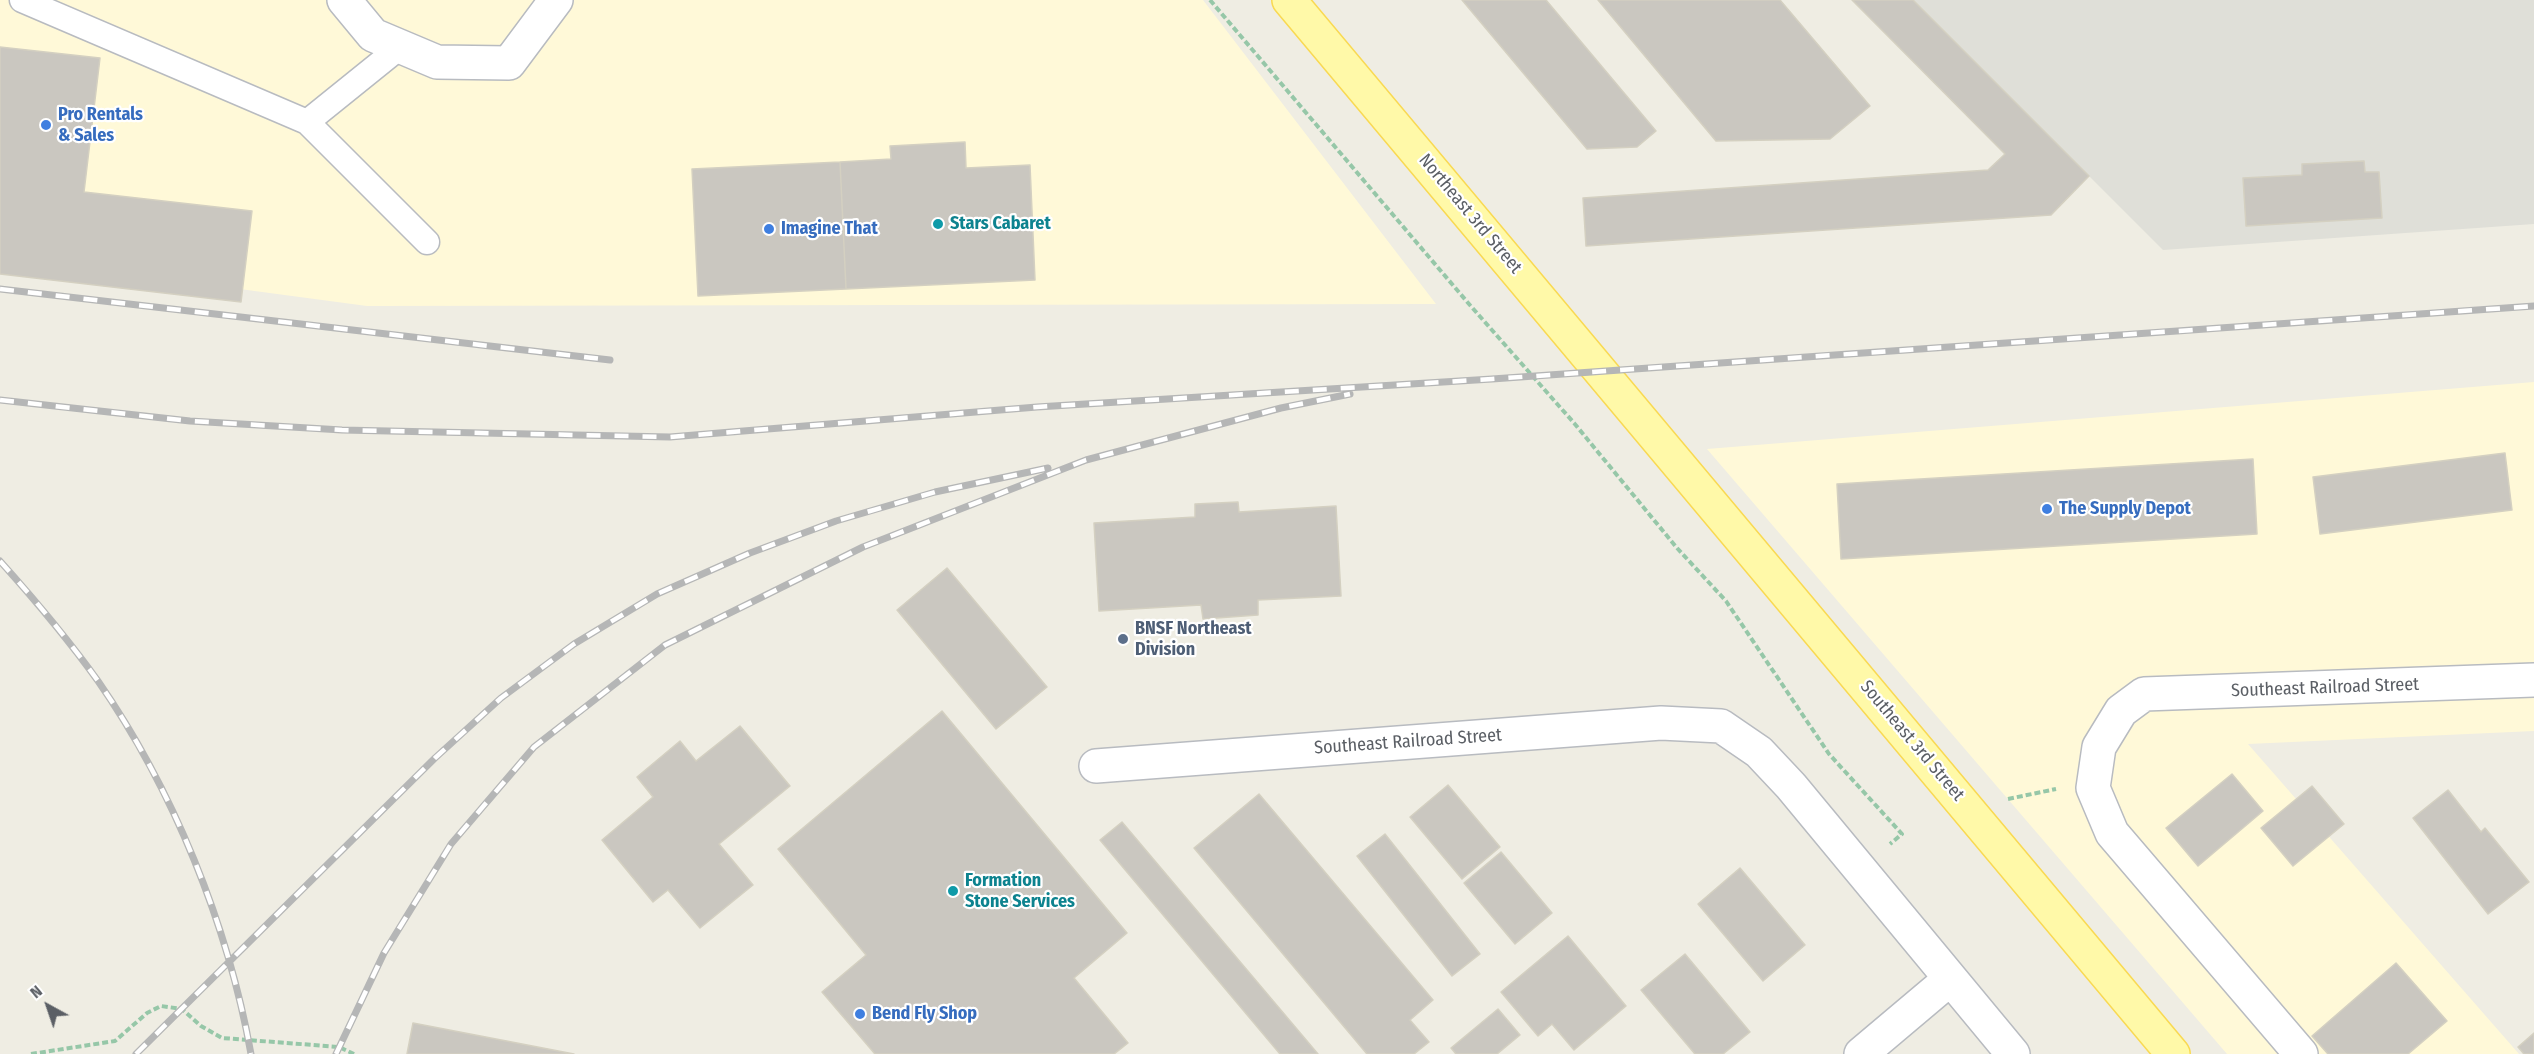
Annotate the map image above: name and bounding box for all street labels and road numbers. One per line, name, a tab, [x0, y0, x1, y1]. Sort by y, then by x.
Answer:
street label: Northeast 3rd Street	[1414, 150, 1526, 278]
street label: Southeast Railroad Street	[2231, 674, 2419, 702]
street label: Southeast 3rd Street	[1855, 676, 1969, 806]
street label: Southeast Railroad Street	[1313, 725, 1503, 759]

